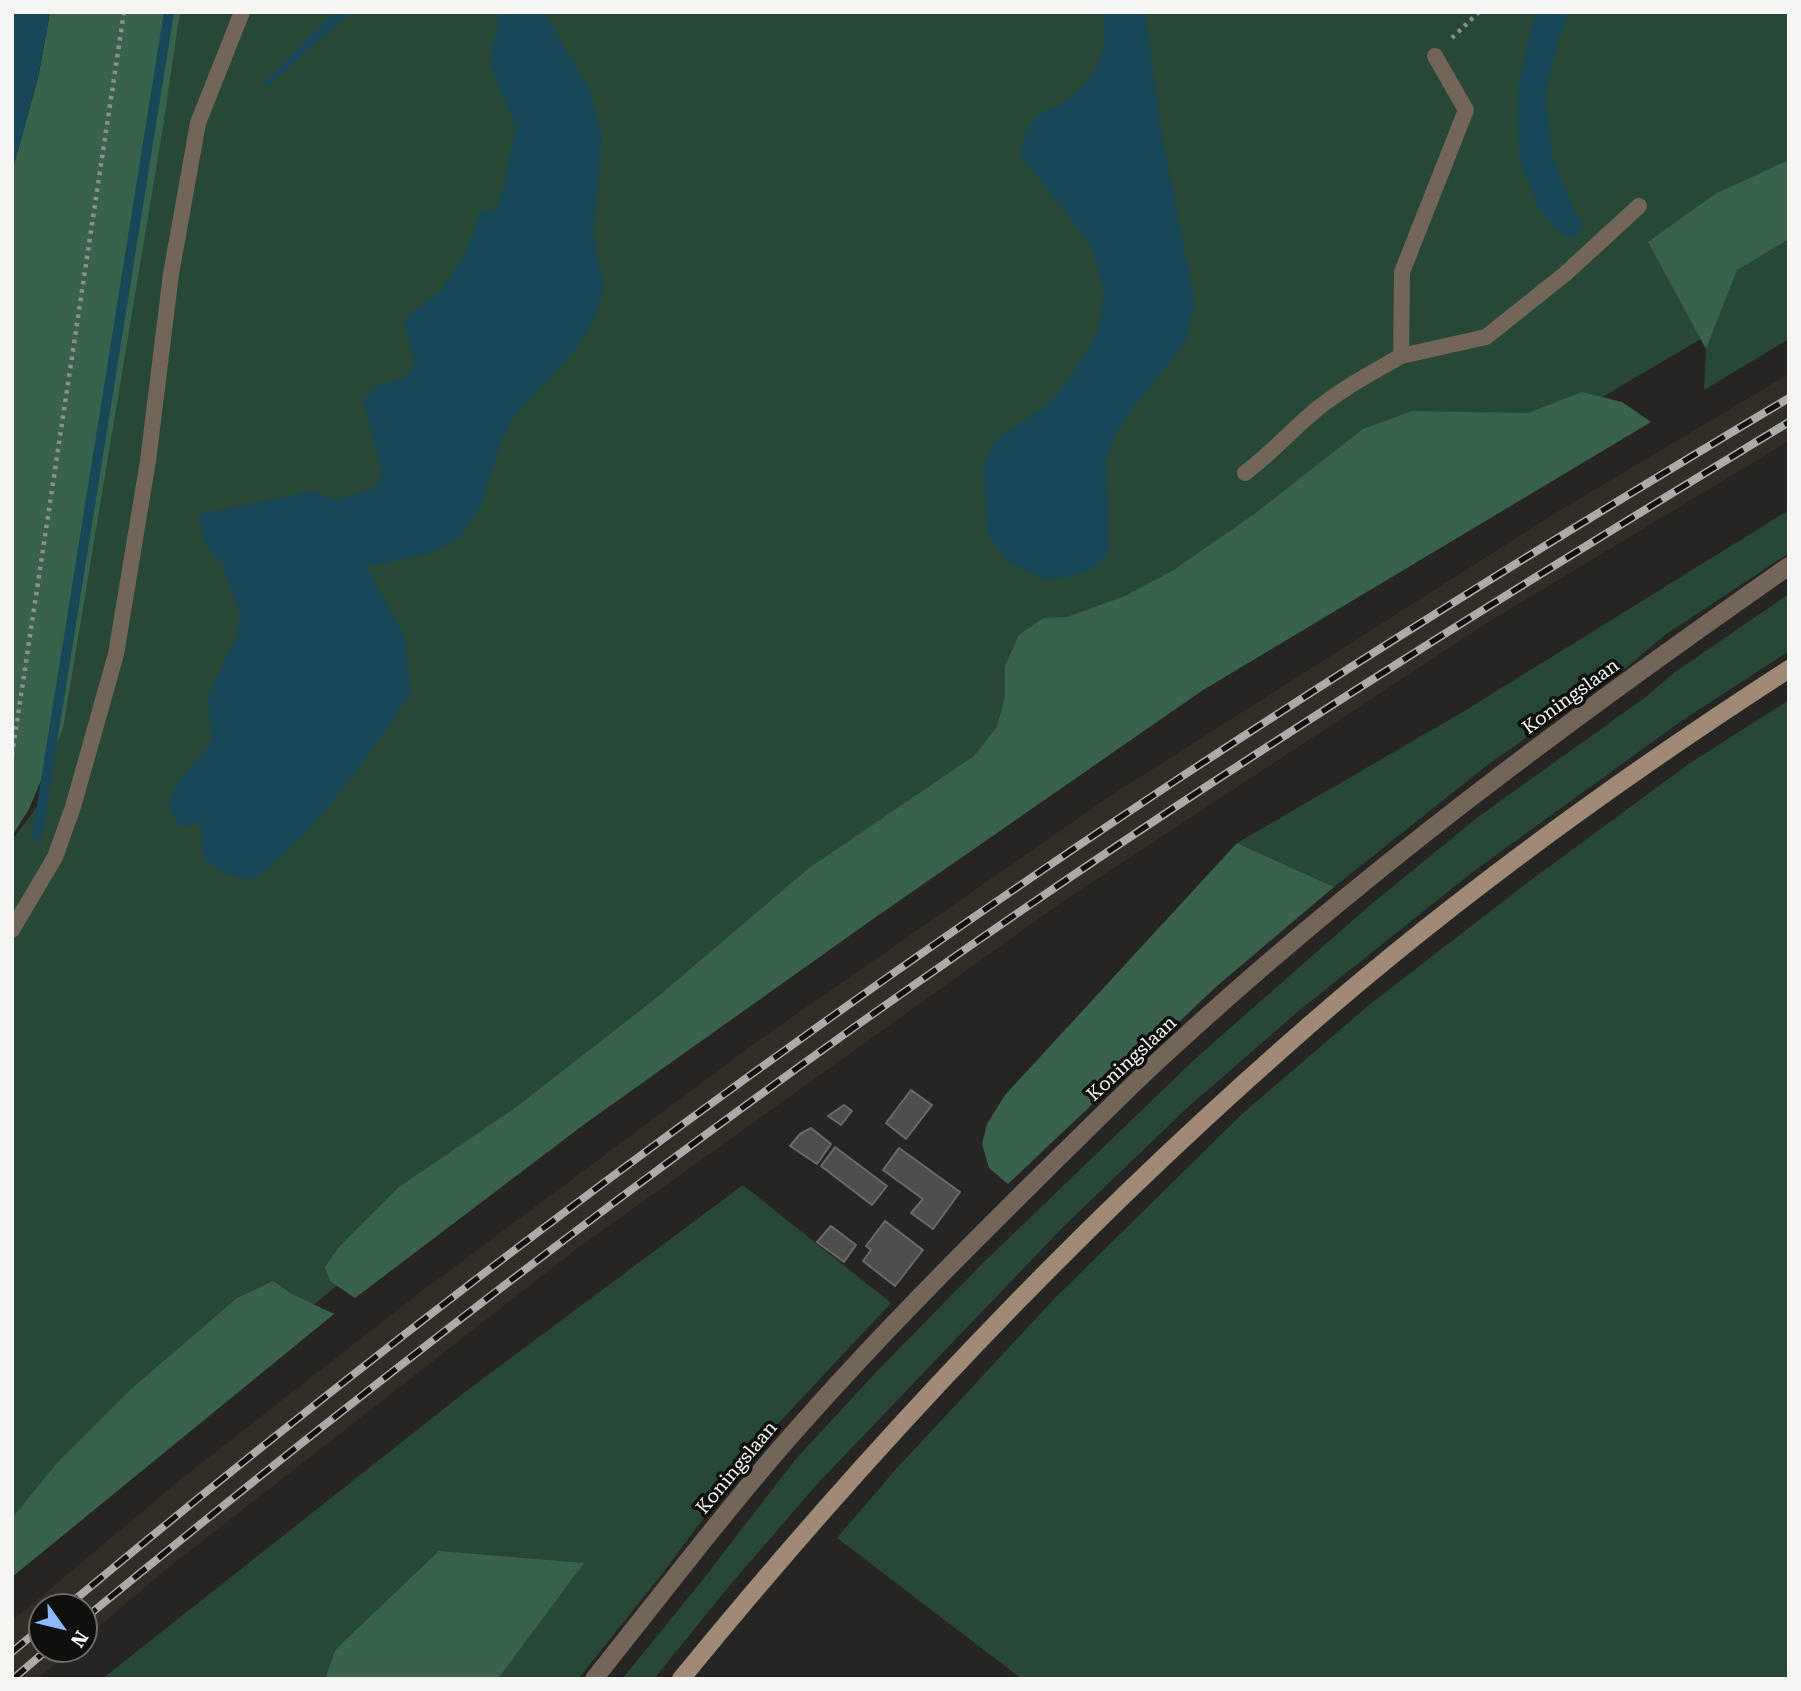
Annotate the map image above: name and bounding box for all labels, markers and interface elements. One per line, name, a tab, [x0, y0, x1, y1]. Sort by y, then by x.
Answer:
street label: Koningslaan	[1518, 654, 1624, 740]
street label: Koningslaan	[1083, 1012, 1181, 1106]
street label: Koningslaan	[692, 1417, 782, 1519]
north arrow	[28, 1593, 98, 1663]
text: N	[66, 1626, 93, 1651]

